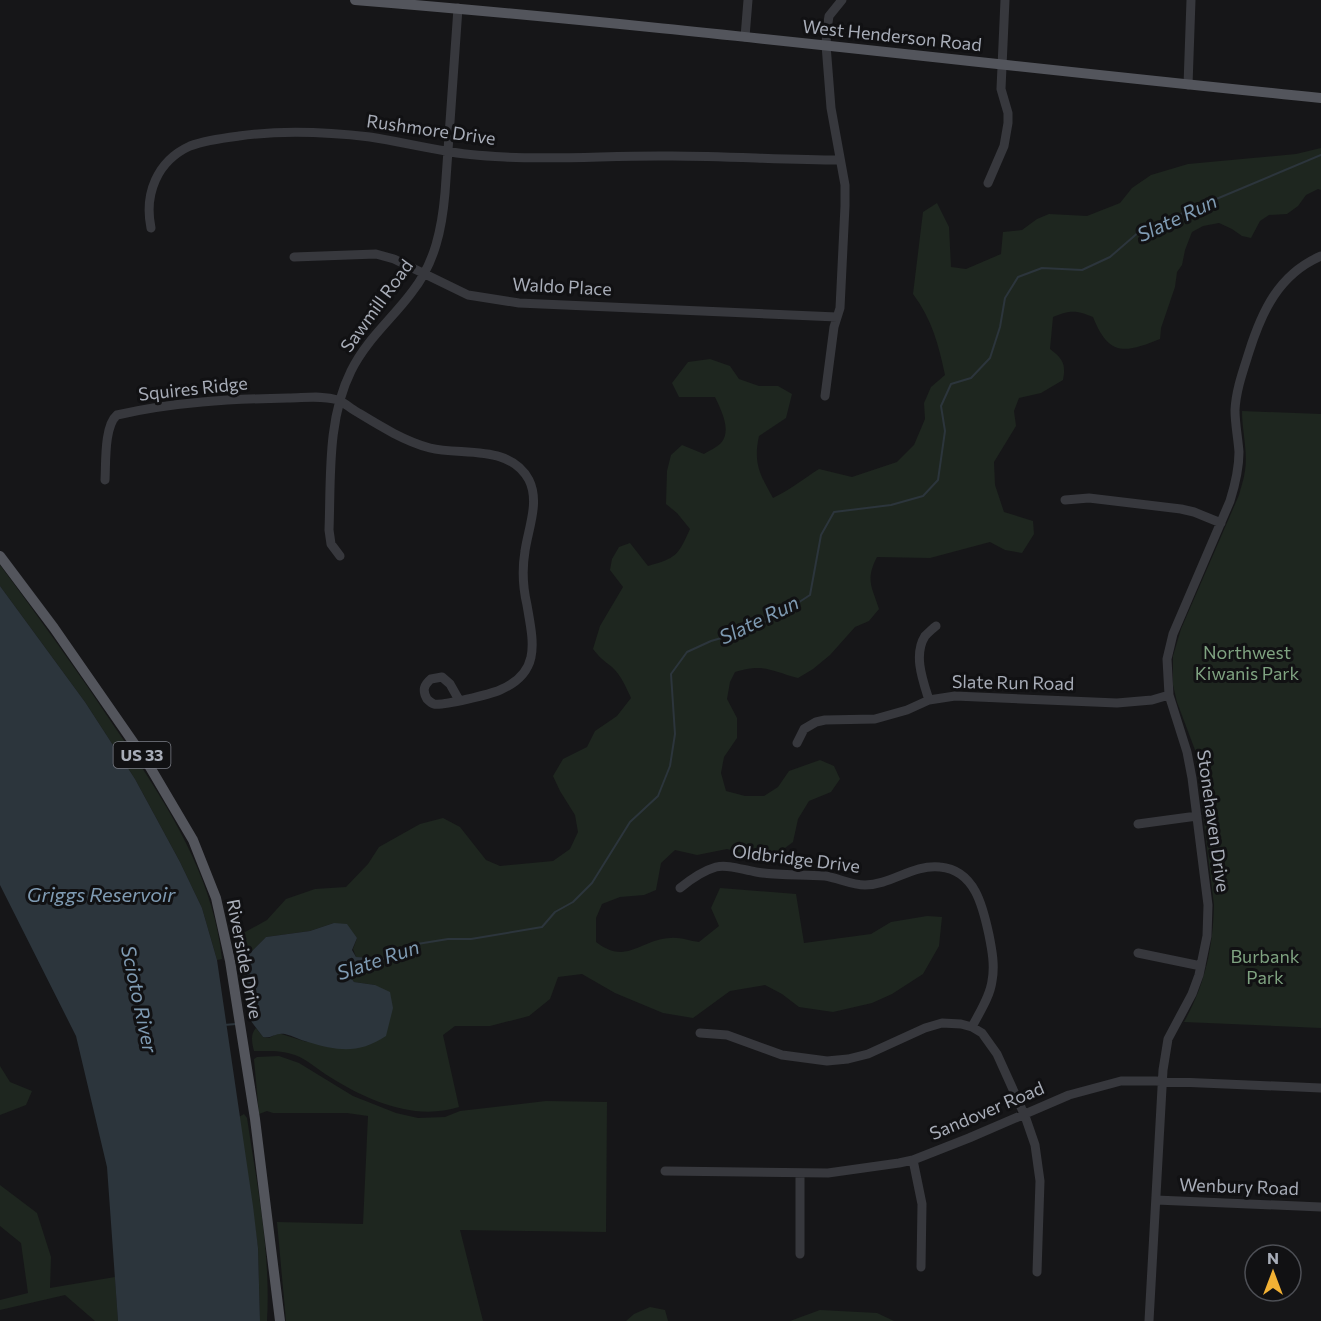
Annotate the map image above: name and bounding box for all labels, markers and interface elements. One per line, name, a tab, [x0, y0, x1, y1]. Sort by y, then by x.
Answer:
street label: West Henderson Road	[801, 15, 983, 55]
street label: Rushmore Drive	[365, 109, 497, 149]
water label: Slate Run	[1133, 188, 1220, 246]
street label: Sawmill Road	[335, 255, 417, 356]
street label: Waldo Place	[512, 272, 612, 300]
street label: Squires Ridge	[137, 371, 249, 405]
water label: Slate Run	[715, 590, 802, 649]
park label: Northwest Kiwanis Park	[1195, 641, 1300, 684]
street label: Slate Run Road	[952, 670, 1074, 694]
road number: US 33	[114, 742, 170, 768]
street label: Stonehaven Drive	[1193, 748, 1235, 893]
street label: Oldbridge Drive	[731, 839, 861, 877]
water label: Griggs Reservoir	[27, 882, 176, 906]
street label: Riverside Drive	[223, 897, 267, 1021]
water label: Slate Run	[333, 934, 422, 984]
water label: Scioto River	[117, 943, 163, 1056]
park label: Burbank Park	[1231, 945, 1300, 988]
street label: Sandover Road	[926, 1076, 1047, 1144]
street label: Wenbury Road	[1179, 1173, 1299, 1199]
north arrow	[1243, 1243, 1303, 1303]
text: N	[1267, 1248, 1279, 1267]

